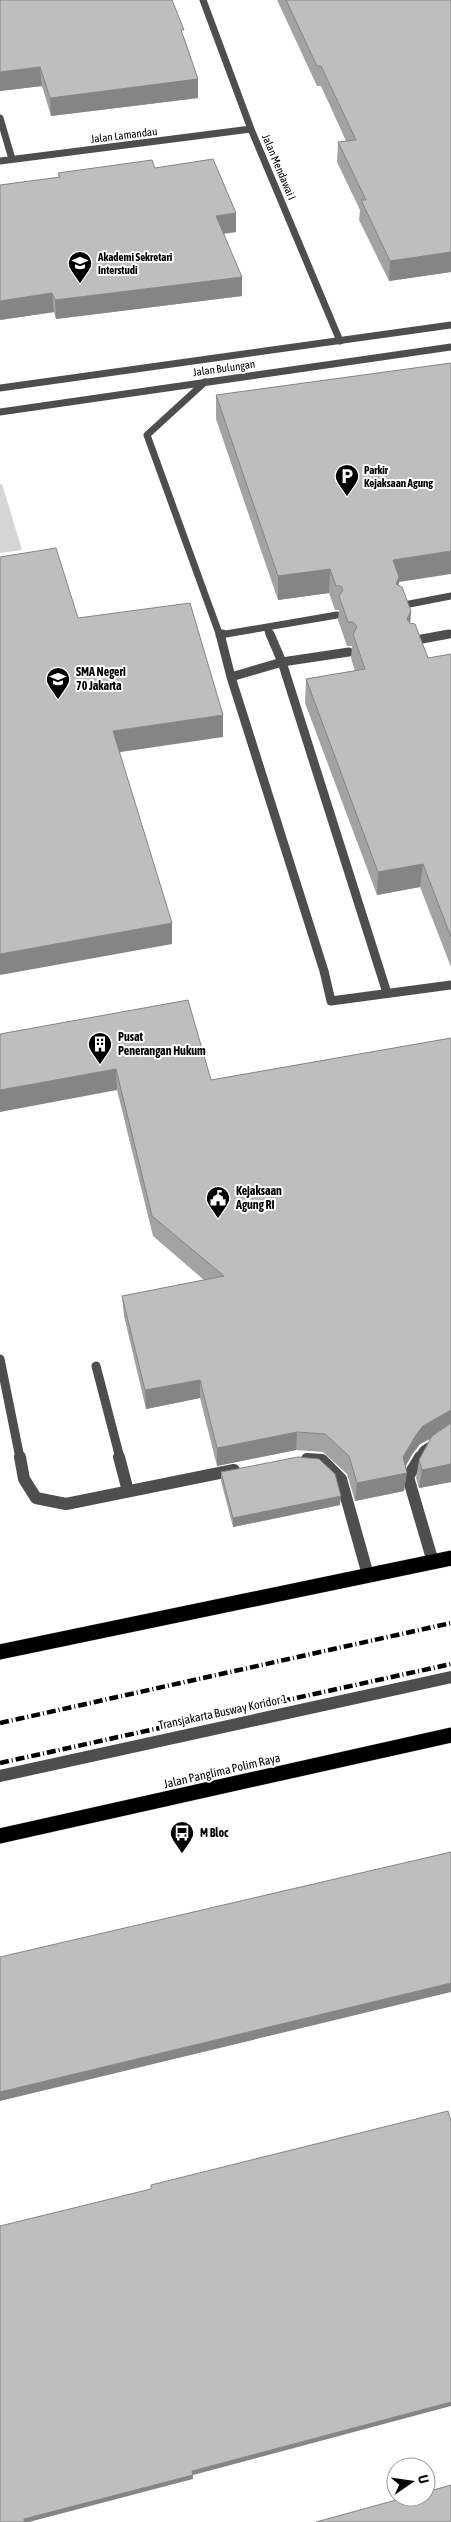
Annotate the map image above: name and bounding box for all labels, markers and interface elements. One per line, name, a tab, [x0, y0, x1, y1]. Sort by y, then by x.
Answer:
street label: Jalan Lamandau	[90, 125, 158, 145]
street label: Jalan Mendawai I	[260, 132, 298, 202]
school or university icon: Akademi Sekretari Interstudi	[67, 250, 93, 284]
place label: Akademi Sekretari Interstudi	[97, 251, 173, 276]
street label: Jalan Bulungan	[192, 358, 256, 378]
parking icon: Parkir Kejaksaan Agung	[334, 463, 360, 497]
place label: Parkir Kejaksaan Agung	[364, 464, 433, 489]
place label: SMA Negeri 70 Jakarta	[76, 665, 126, 693]
school or university icon: SMA Negeri 70 Jakarta	[45, 666, 71, 700]
place label: Pusat Penerangan Hukum	[118, 1030, 206, 1058]
building icon: Pusat Penerangan Hukum	[87, 1031, 113, 1065]
place label: Kejaksaan Agung RI	[235, 1184, 282, 1212]
public building icon: Kejaksaan Agung RI	[205, 1185, 231, 1219]
street label: Transjakarta Busway Koridor 1	[157, 1691, 289, 1733]
street label: Jalan Panglima Polim Raya	[162, 1751, 282, 1791]
bus stop icon: M Bloc	[169, 1820, 195, 1854]
place label: M Bloc	[200, 1826, 229, 1840]
north arrow	[386, 2457, 436, 2507]
text: U	[415, 2473, 432, 2485]

